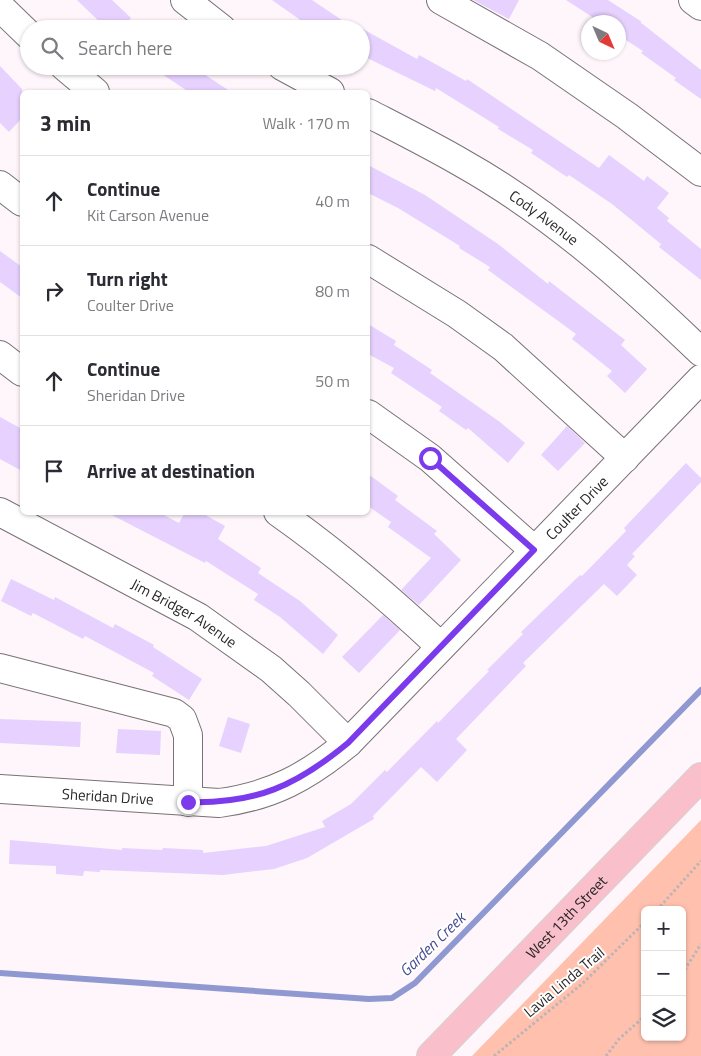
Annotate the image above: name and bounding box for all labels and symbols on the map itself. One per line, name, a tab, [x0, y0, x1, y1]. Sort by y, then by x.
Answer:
north arrow	[581, 15, 626, 60]
street label: Cody Avenue	[505, 184, 584, 250]
route start	[419, 447, 442, 470]
street label: Coulter Drive	[540, 470, 613, 545]
street label: Jim Bridger Avenue	[127, 572, 242, 653]
street label: Sheridan Drive	[61, 781, 154, 810]
route end	[177, 791, 200, 814]
street label: West 13th Street	[520, 869, 612, 963]
water label: Garden Creek	[394, 905, 472, 982]
street label: Lavia Linda Trail	[519, 941, 609, 1023]

